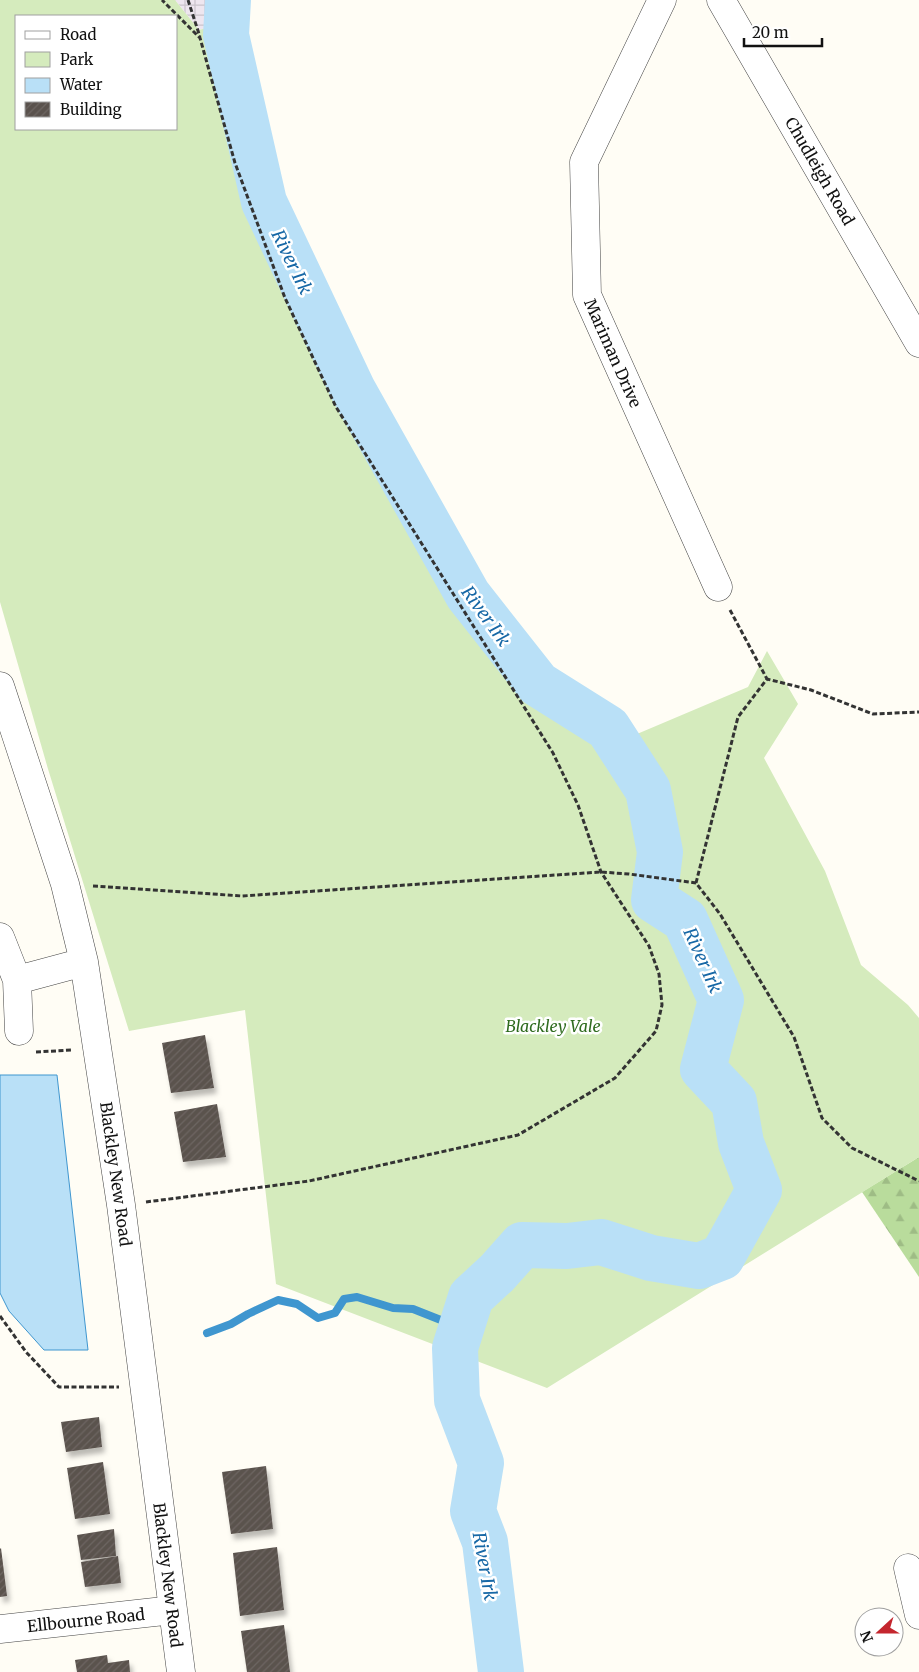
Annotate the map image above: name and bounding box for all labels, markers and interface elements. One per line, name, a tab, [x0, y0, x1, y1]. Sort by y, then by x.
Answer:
legend	[15, 15, 178, 130]
scale bar	[744, 15, 822, 47]
text: 20 m	[752, 23, 789, 42]
text: Road	[60, 25, 96, 44]
text: Park	[60, 50, 94, 69]
text: Water	[59, 75, 103, 94]
text: Building	[60, 100, 122, 119]
street label: Chudleigh Road	[781, 113, 859, 229]
water label: River Irk	[267, 226, 318, 298]
street label: Mariman Drive	[580, 295, 646, 411]
water label: River Irk	[456, 581, 516, 651]
water label: River Irk	[678, 924, 728, 996]
park label: Blackley Vale	[505, 1016, 601, 1036]
street label: Blackley New Road	[96, 1101, 136, 1248]
street label: Blackley New Road	[149, 1502, 187, 1649]
water label: River Irk	[468, 1530, 502, 1602]
street label: Ellbourne Road	[26, 1604, 146, 1636]
north arrow	[854, 1607, 904, 1657]
text: N	[856, 1628, 877, 1645]

